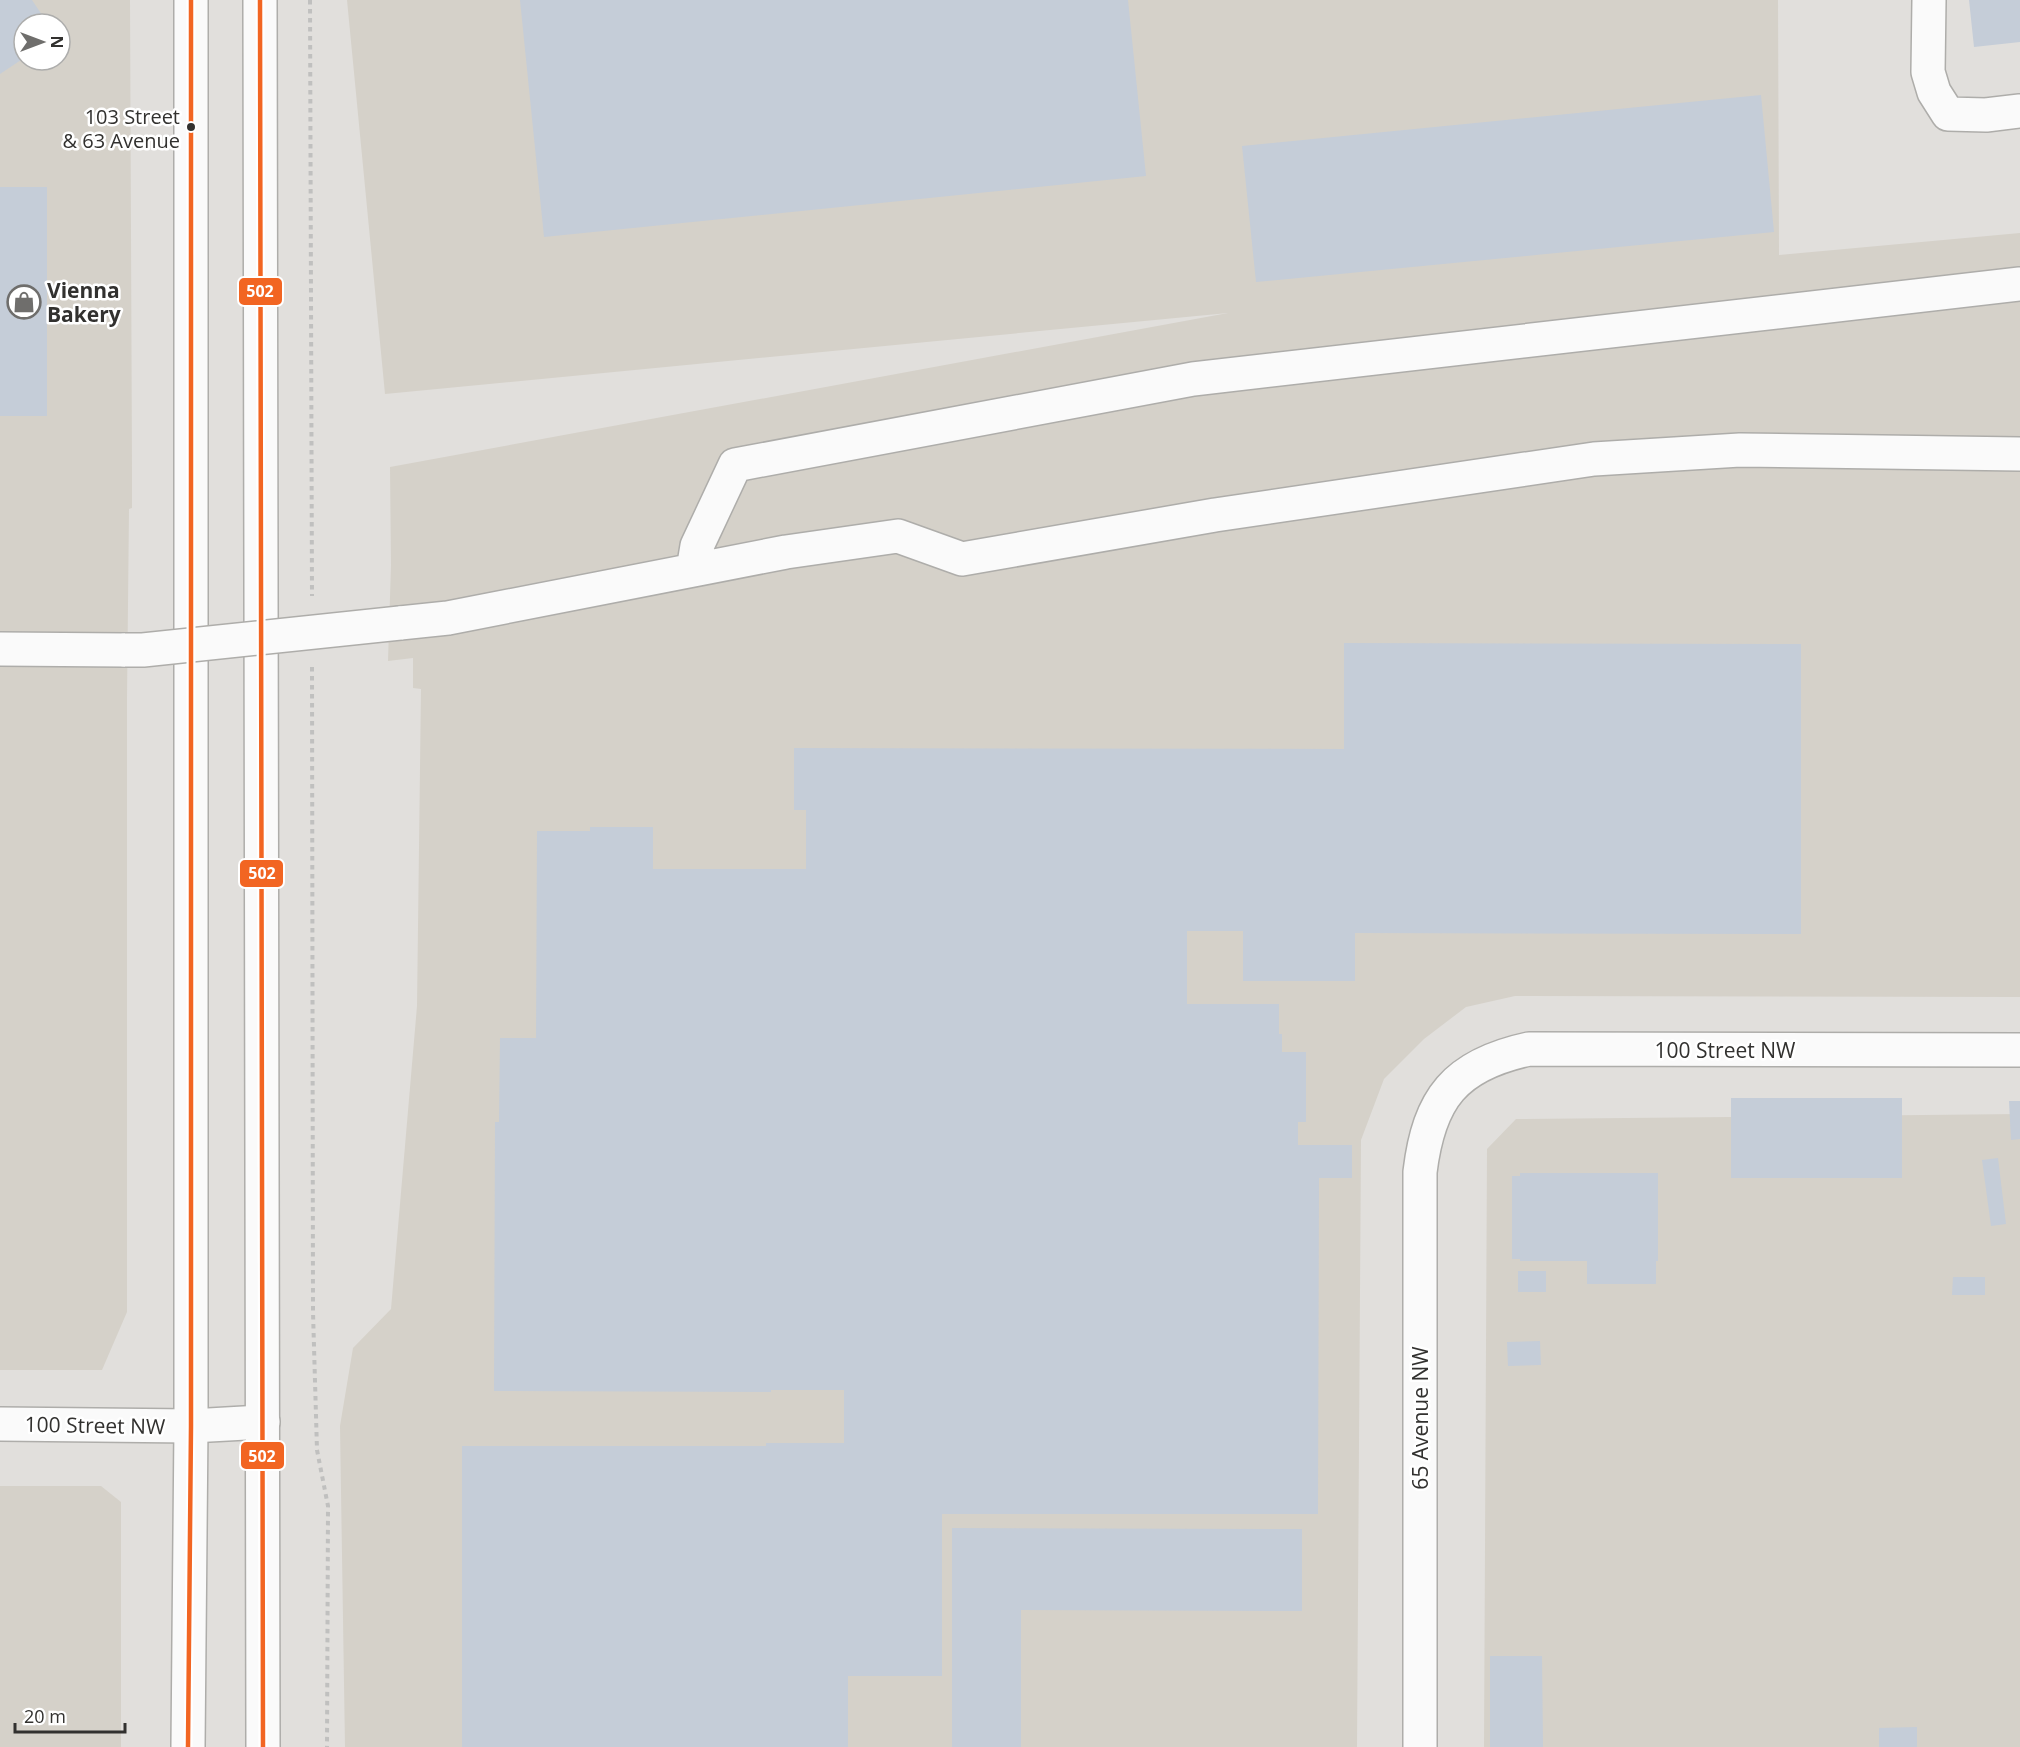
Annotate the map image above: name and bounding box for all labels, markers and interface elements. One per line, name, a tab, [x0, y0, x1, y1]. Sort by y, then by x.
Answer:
north arrow	[12, 12, 72, 72]
text: N	[46, 35, 68, 49]
place label: 103 Street & 63 Avenue	[63, 103, 180, 154]
marker: 103 Street & 63 Avenue	[185, 121, 197, 133]
place label: Vienna Bakery	[47, 276, 121, 328]
line badge: 502	[238, 277, 283, 306]
text: 502	[246, 280, 274, 302]
shop icon: Vienna Bakery	[6, 284, 42, 320]
line badge: 502	[239, 859, 284, 888]
text: 502	[248, 862, 276, 884]
street label: 100 Street NW	[1655, 1036, 1796, 1064]
street label: 65 Avenue NW	[1406, 1346, 1434, 1490]
street label: 100 Street NW	[24, 1410, 166, 1440]
line badge: 502	[240, 1441, 285, 1470]
text: 502	[248, 1445, 276, 1467]
scale bar	[15, 1696, 124, 1734]
text: 20 m	[24, 1704, 66, 1728]

